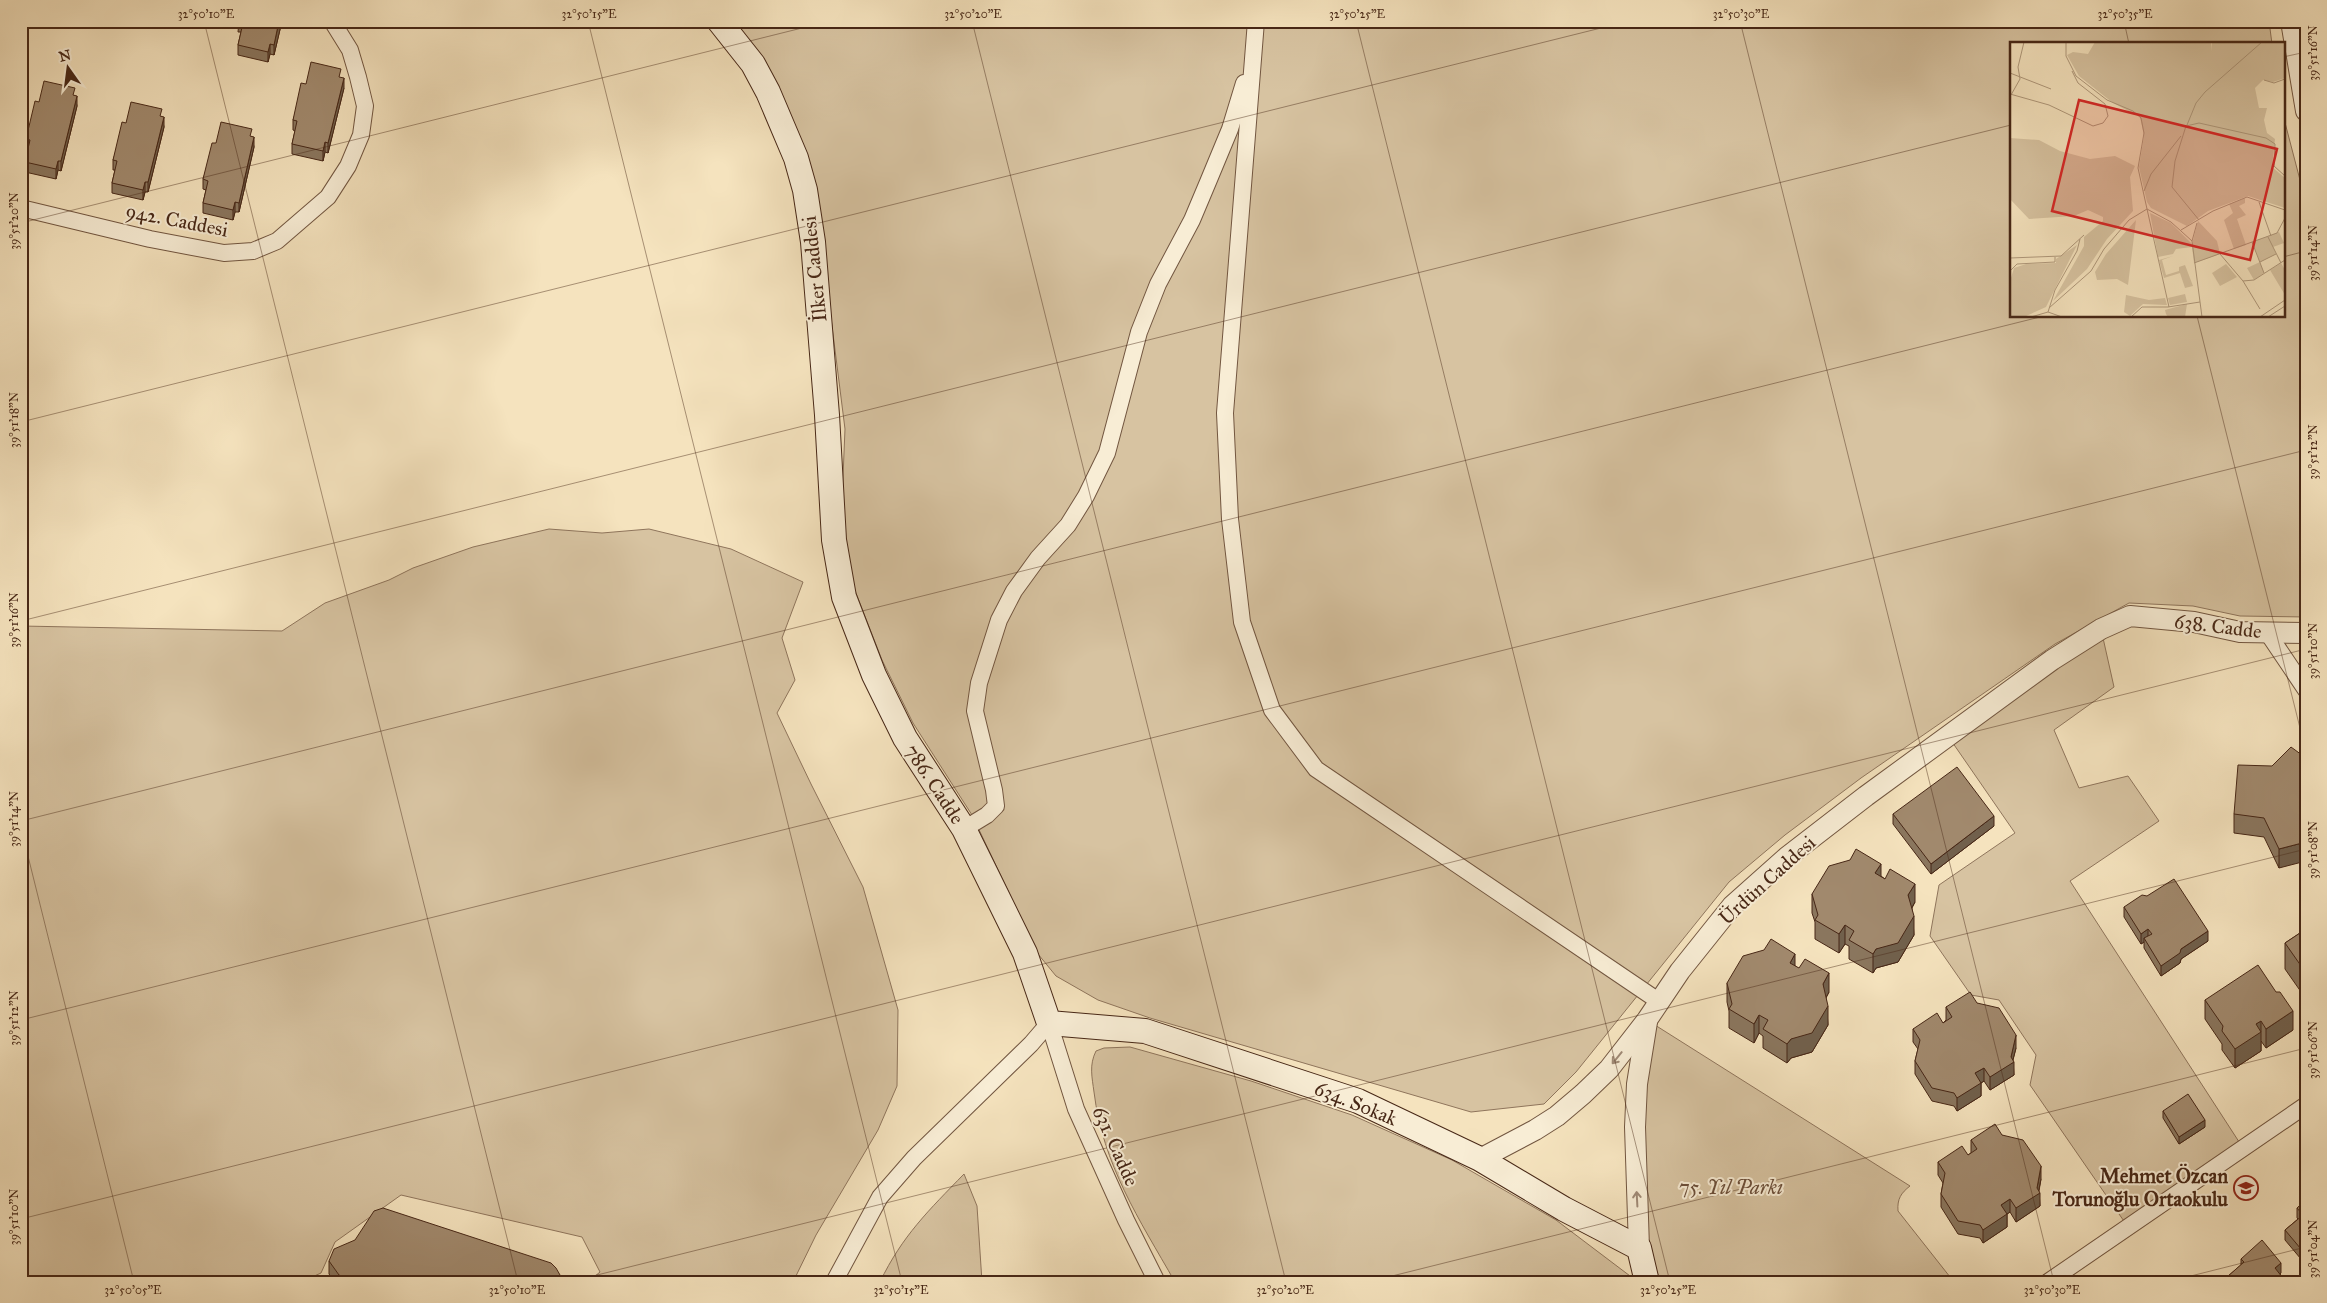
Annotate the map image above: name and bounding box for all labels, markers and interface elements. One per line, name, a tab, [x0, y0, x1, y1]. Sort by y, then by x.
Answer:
text: 32°50'10"E	[178, 7, 235, 21]
text: 32°50'15"E	[561, 7, 617, 21]
text: 32°50'20"E	[944, 7, 1002, 21]
text: 32°50'25"E	[1329, 7, 1386, 21]
text: 32°50'30"E	[1713, 7, 1770, 21]
text: 32°50'35"E	[2097, 7, 2153, 21]
text: 39°51'16"N	[2306, 25, 2320, 81]
north arrow	[42, 42, 92, 92]
inset map	[2010, 42, 2284, 318]
text: N	[57, 46, 73, 66]
text: 39°51'20"N	[7, 192, 21, 250]
street label: 942. Caddesi	[124, 198, 231, 242]
street label: İlker Caddesi	[795, 214, 832, 323]
text: 39°51'14"N	[2306, 225, 2320, 281]
text: 39°51'18"N	[7, 392, 21, 448]
text: 39°51'12"N	[2306, 424, 2320, 480]
text: 39°51'16"N	[7, 592, 21, 648]
street label: 638. Cadde	[2173, 609, 2263, 643]
text: 39°51'10"N	[2306, 623, 2320, 679]
street label: 786. Cadde	[900, 740, 970, 828]
text: 39°51'14"N	[7, 791, 21, 847]
text: 39°51'08"N	[2306, 821, 2320, 879]
street label: Ürdün Caddesi	[1714, 830, 1821, 930]
text: 39°51'12"N	[7, 990, 21, 1046]
text: 39°51'06"N	[2306, 1021, 2320, 1079]
one-way arrow	[1611, 1051, 1622, 1064]
street label: 634. Sokak	[1311, 1076, 1401, 1131]
street label: 631. Cadde	[1088, 1102, 1144, 1190]
place label: Mehmet Özcan Torunoğlu Ortaokulu	[2052, 1163, 2228, 1212]
park label: 75. Yıl Parkı	[1679, 1175, 1783, 1199]
school or university icon: Mehmet Özcan Torunoğlu Ortaokulu	[2233, 1175, 2259, 1201]
text: 39°51'10"N	[7, 1189, 21, 1245]
one-way arrow	[1632, 1191, 1641, 1207]
text: 39°51'04"N	[2306, 1220, 2320, 1278]
text: 32°50'05"E	[104, 1283, 162, 1297]
text: 32°50'10"E	[489, 1283, 546, 1297]
text: 32°50'15"E	[873, 1283, 929, 1297]
text: 32°50'20"E	[1256, 1283, 1314, 1297]
text: 32°50'25"E	[1640, 1283, 1697, 1297]
text: 32°50'30"E	[2024, 1283, 2081, 1297]

